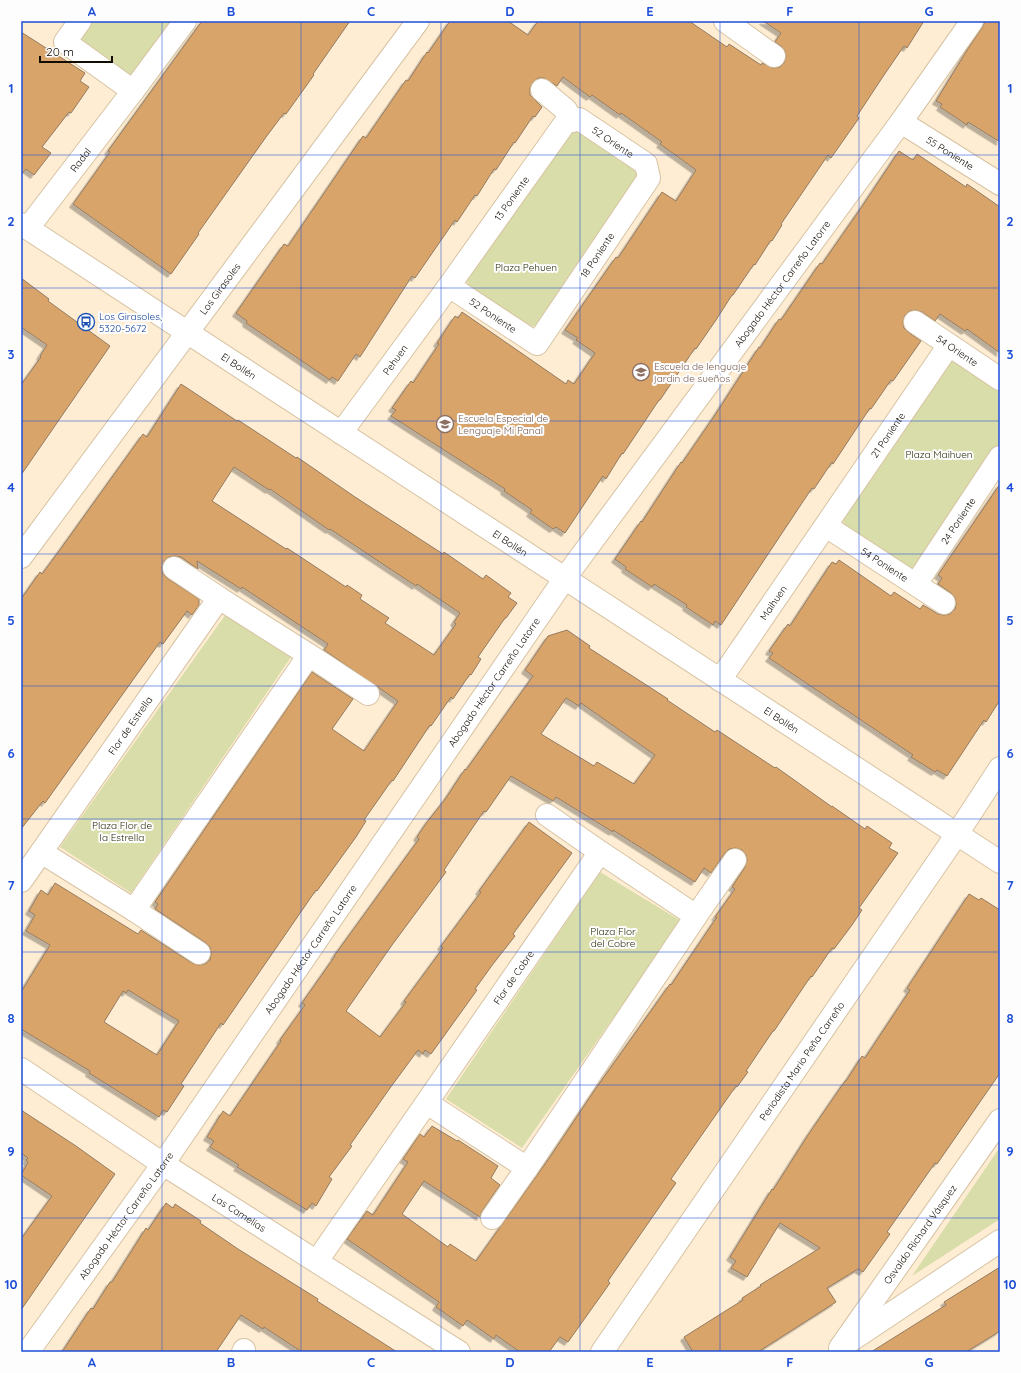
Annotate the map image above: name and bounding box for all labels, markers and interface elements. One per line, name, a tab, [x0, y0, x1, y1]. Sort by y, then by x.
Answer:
text: A	[88, 3, 97, 19]
text: B	[227, 3, 235, 19]
text: C	[367, 3, 375, 19]
text: D	[505, 3, 515, 19]
text: E	[646, 3, 654, 19]
text: F	[786, 3, 794, 19]
text: G	[924, 3, 934, 19]
scale bar	[40, 38, 112, 64]
text: 20 m	[46, 44, 74, 59]
text: 1	[8, 80, 14, 96]
text: 1	[1007, 80, 1013, 96]
street label: 52 Oriente	[589, 124, 636, 161]
street label: 55 Poniente	[924, 133, 976, 173]
street label: Radal	[67, 145, 94, 175]
street label: 13 Poniente	[491, 173, 532, 224]
text: 2	[7, 213, 15, 229]
text: 2	[1006, 213, 1014, 229]
street label: Abogado Héctor Carreño Latorre	[732, 218, 834, 350]
street label: 18 Poniente	[577, 230, 618, 281]
street label: Los Girasoles	[197, 260, 244, 317]
park label: Plaza Pehuen	[495, 261, 557, 274]
street label: 52 Poniente	[467, 295, 519, 336]
place label: Los Girasoles, 5320-5672	[99, 310, 162, 335]
bus stop icon: Los Girasoles, 5320-5672	[76, 312, 96, 332]
street label: 54 Oriente	[934, 332, 981, 370]
street label: Pehuen	[380, 342, 411, 378]
text: 3	[8, 346, 15, 362]
text: 3	[1007, 346, 1014, 362]
street label: El Bollén	[219, 350, 259, 383]
place label: Escuela de lenguaje jardin de sueños	[653, 360, 747, 385]
school or university icon: Escuela de lenguaje jardin de sueños	[631, 362, 651, 382]
street label: 21 Poniente	[868, 410, 908, 460]
place label: Escuela Especial de Lenguaje Mi Panal	[458, 412, 549, 437]
school or university icon: Escuela Especial de Lenguaje Mi Panal	[435, 414, 455, 434]
park label: Plaza Maihuen	[905, 448, 973, 461]
text: 4	[7, 479, 15, 495]
text: 4	[1006, 479, 1014, 495]
street label: 24 Poniente	[938, 495, 979, 547]
street label: El Bollén	[490, 527, 530, 559]
street label: 54 Poniente	[858, 545, 911, 585]
street label: Maihuen	[757, 583, 790, 623]
text: 5	[7, 612, 15, 628]
text: 5	[1006, 612, 1014, 628]
street label: Abogado Héctor Carreño Latorre	[445, 615, 543, 749]
street label: Flor de Estrella	[105, 694, 155, 757]
street label: El Bollén	[761, 704, 801, 736]
text: 6	[7, 745, 15, 761]
text: 6	[1006, 745, 1014, 761]
park label: Plaza Flor de la Estrella	[92, 819, 152, 844]
text: 7	[7, 877, 15, 893]
text: 7	[1006, 877, 1014, 893]
street label: Abogado Héctor Carreño Latorre	[262, 882, 360, 1017]
park label: Plaza Flor del Cobre	[590, 925, 636, 950]
street label: Flor de Cobre	[490, 948, 537, 1007]
street label: Periodista Mario Peña Carreño	[757, 999, 847, 1123]
text: 8	[7, 1010, 15, 1026]
text: 8	[1006, 1010, 1014, 1026]
text: 9	[7, 1143, 15, 1159]
text: 9	[1006, 1143, 1014, 1159]
street label: Abogado Héctor Carreño Latorre	[76, 1149, 177, 1282]
street label: Osvaldo Richard Vásquez	[881, 1182, 960, 1287]
street label: Las Camelias	[209, 1191, 268, 1235]
text: 10	[4, 1276, 18, 1292]
text: 10	[1003, 1276, 1017, 1292]
text: A	[88, 1354, 97, 1370]
text: B	[227, 1354, 235, 1370]
text: C	[367, 1354, 375, 1370]
text: D	[505, 1354, 515, 1370]
text: E	[646, 1354, 654, 1370]
text: F	[786, 1354, 794, 1370]
text: G	[924, 1354, 934, 1370]

